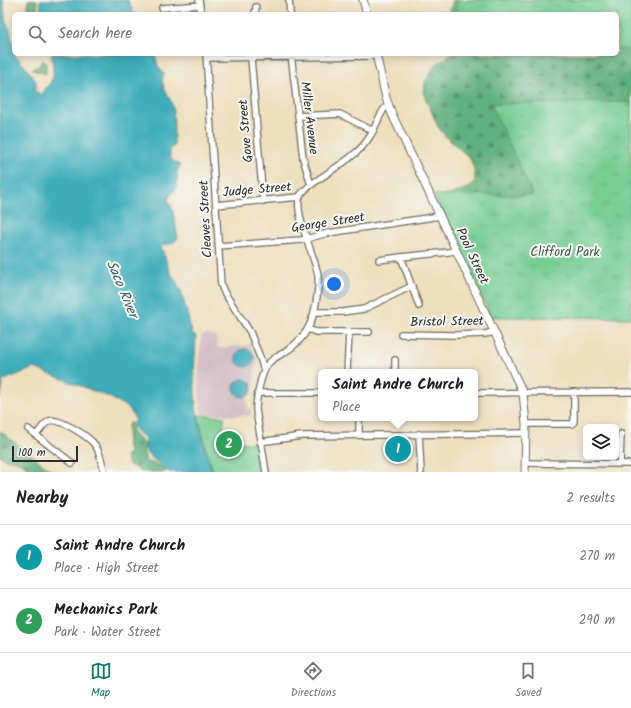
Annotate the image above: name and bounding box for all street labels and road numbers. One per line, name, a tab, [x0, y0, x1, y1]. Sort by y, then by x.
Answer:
street label: Miller Avenue	[294, 80, 324, 156]
street label: Gove Street	[233, 98, 259, 163]
street label: Judge Street	[222, 176, 293, 203]
street label: Cleaves Street	[193, 179, 219, 258]
street label: George Street	[290, 207, 367, 239]
street label: Pool Street	[450, 224, 495, 289]
street label: Bristol Street	[410, 311, 485, 333]

